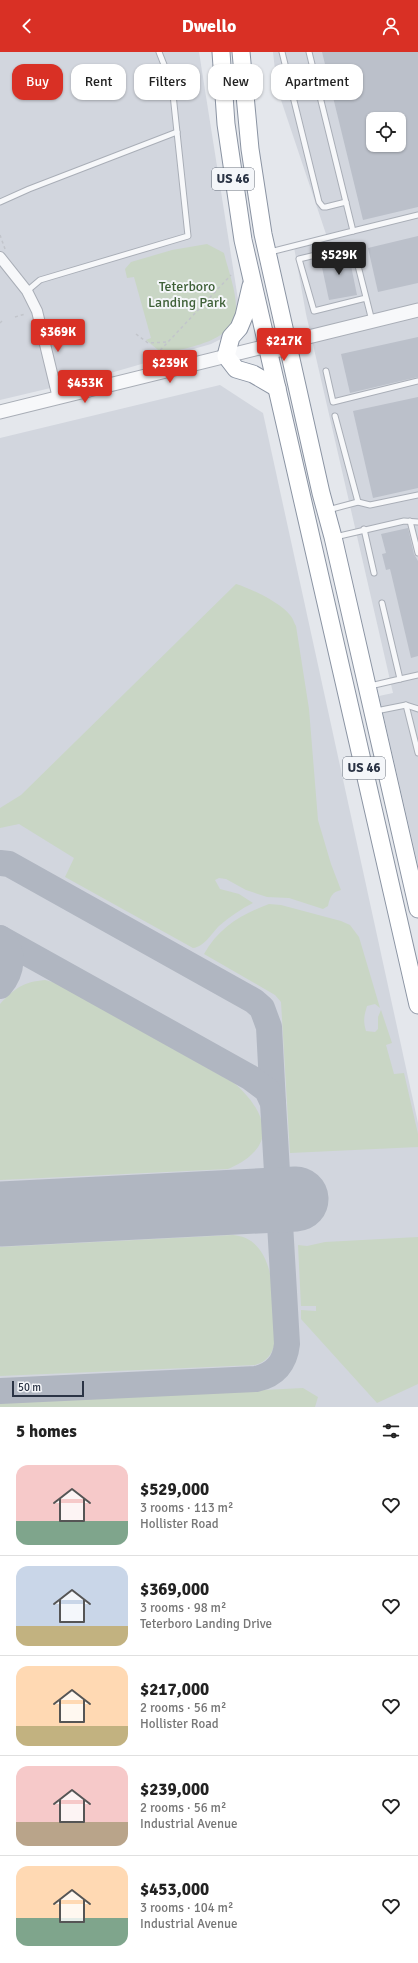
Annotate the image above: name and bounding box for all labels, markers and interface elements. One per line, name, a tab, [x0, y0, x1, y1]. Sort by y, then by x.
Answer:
icon: back	[16, 15, 38, 37]
text: Dwello	[182, 15, 236, 37]
icon: person	[380, 15, 402, 37]
chip: Buy	[12, 64, 63, 100]
chip: Rent	[71, 64, 126, 100]
chip: Filters	[134, 64, 200, 100]
chip: New	[208, 64, 263, 100]
chip: Apartment	[271, 64, 363, 100]
map controls	[366, 112, 406, 152]
button: locate	[366, 112, 406, 152]
road number: US 46	[212, 168, 254, 190]
pin: $529K	[311, 242, 367, 276]
text: $529K	[321, 247, 357, 263]
park label: Teterboro Landing Park	[148, 278, 226, 311]
pin: $369K	[30, 319, 86, 353]
text: $369K	[40, 324, 76, 340]
pin: $217K	[256, 328, 312, 362]
text: $217K	[266, 333, 302, 349]
pin: $239K	[142, 350, 198, 384]
text: $239K	[152, 355, 188, 371]
pin: $453K	[57, 370, 113, 404]
text: $453K	[67, 375, 103, 391]
road number: US 46	[343, 757, 385, 779]
scale bar	[12, 1379, 84, 1398]
text: 50 m	[18, 1381, 41, 1394]
icon: filters	[380, 1420, 402, 1442]
text: 5 homes	[16, 1421, 77, 1442]
text: $529,000	[140, 1479, 209, 1500]
icon: home	[48, 1481, 96, 1529]
icon: heart	[380, 1494, 402, 1516]
text: 3 rooms · 113 m²	[140, 1500, 233, 1516]
text: Hollister Road	[140, 1516, 219, 1532]
text: $369,000	[140, 1579, 209, 1600]
icon: home	[48, 1582, 96, 1630]
icon: heart	[380, 1595, 402, 1617]
text: 3 rooms · 98 m²	[140, 1600, 226, 1616]
text: Teterboro Landing Drive	[140, 1616, 272, 1632]
text: $217,000	[140, 1679, 209, 1700]
icon: home	[48, 1682, 96, 1730]
icon: heart	[380, 1695, 402, 1717]
text: 2 rooms · 56 m²	[140, 1700, 226, 1716]
text: Hollister Road	[140, 1716, 219, 1732]
text: $239,000	[140, 1779, 209, 1800]
icon: home	[48, 1782, 96, 1830]
icon: heart	[380, 1795, 402, 1817]
text: 2 rooms · 56 m²	[140, 1800, 226, 1816]
text: Industrial Avenue	[140, 1816, 238, 1832]
text: $453,000	[140, 1879, 209, 1900]
icon: home	[48, 1882, 96, 1930]
icon: heart	[380, 1895, 402, 1917]
text: 3 rooms · 104 m²	[140, 1900, 233, 1916]
text: Industrial Avenue	[140, 1916, 238, 1932]

